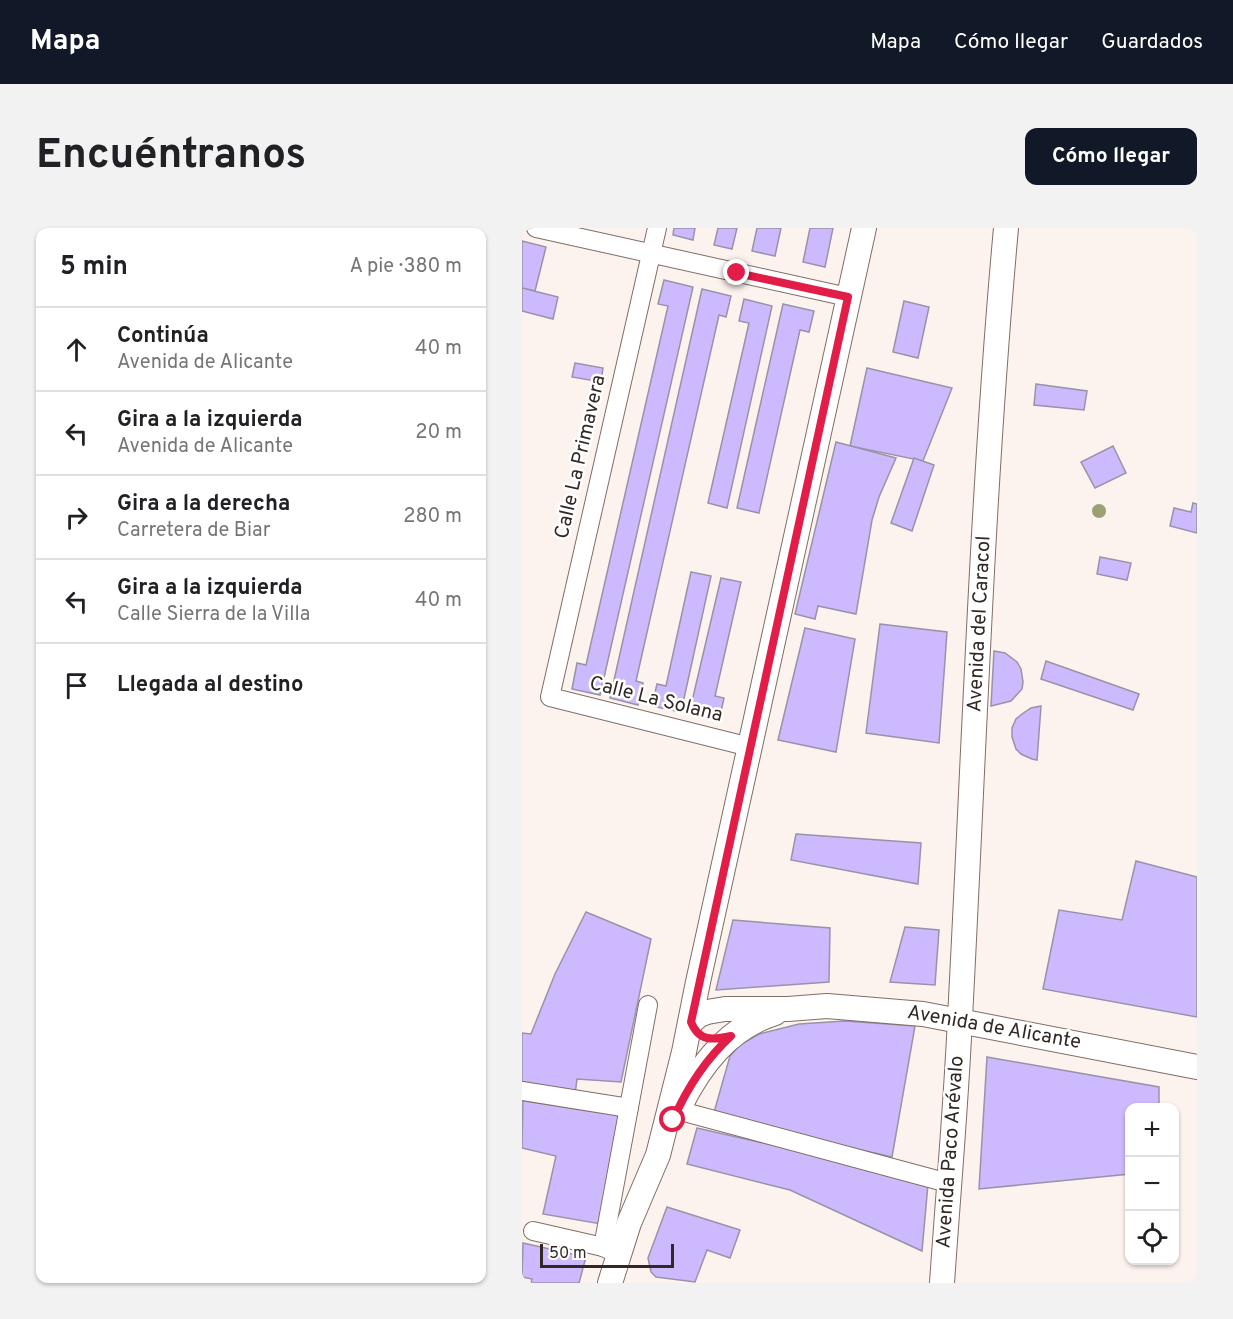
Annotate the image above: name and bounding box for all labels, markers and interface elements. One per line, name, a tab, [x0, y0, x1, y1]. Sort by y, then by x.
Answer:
text: Mapa	[30, 24, 100, 60]
text: Mapa	[870, 29, 921, 56]
text: Cómo llegar	[954, 29, 1068, 56]
text: Guardados	[1101, 29, 1203, 56]
button: Cómo llegar	[1025, 128, 1197, 185]
text: Encuéntranos	[36, 130, 306, 183]
text: 5 min	[60, 251, 128, 284]
text: A pie · 380 m	[349, 254, 462, 280]
route end	[723, 259, 749, 285]
text: Continúa	[117, 323, 209, 350]
icon: ahead	[60, 333, 93, 366]
text: 40 m	[415, 336, 462, 362]
text: Avenida de Alicante	[117, 350, 293, 376]
street label: Calle La Primavera	[549, 372, 613, 542]
text: Gira a la izquierda	[117, 407, 303, 434]
icon: left	[60, 417, 93, 450]
text: 20 m	[415, 420, 462, 446]
text: Avenida de Alicante	[117, 434, 293, 460]
text: Gira a la derecha	[117, 491, 290, 518]
icon: right	[60, 501, 93, 534]
text: 280 m	[403, 504, 462, 530]
text: Carretera de Biar	[117, 518, 271, 544]
street label: Avenida del Caracol	[962, 535, 998, 713]
text: Gira a la izquierda	[117, 575, 303, 602]
icon: left	[60, 585, 93, 618]
text: 40 m	[415, 588, 462, 614]
text: Calle Sierra de la Villa	[117, 602, 310, 628]
icon: arrive	[60, 669, 93, 702]
street label: Calle La Solana	[587, 671, 725, 729]
text: Llegada al destino	[117, 672, 303, 699]
street label: Avenida de Alicante	[905, 1000, 1083, 1056]
street label: Avenida Paco Arévalo	[931, 1055, 971, 1249]
map controls	[1125, 1103, 1179, 1265]
button: +	[1125, 1103, 1179, 1157]
route start	[659, 1106, 685, 1132]
button: −	[1125, 1157, 1179, 1211]
button: locate	[1125, 1211, 1179, 1265]
scale bar	[540, 1241, 674, 1268]
text: 50 m	[549, 1244, 587, 1264]

